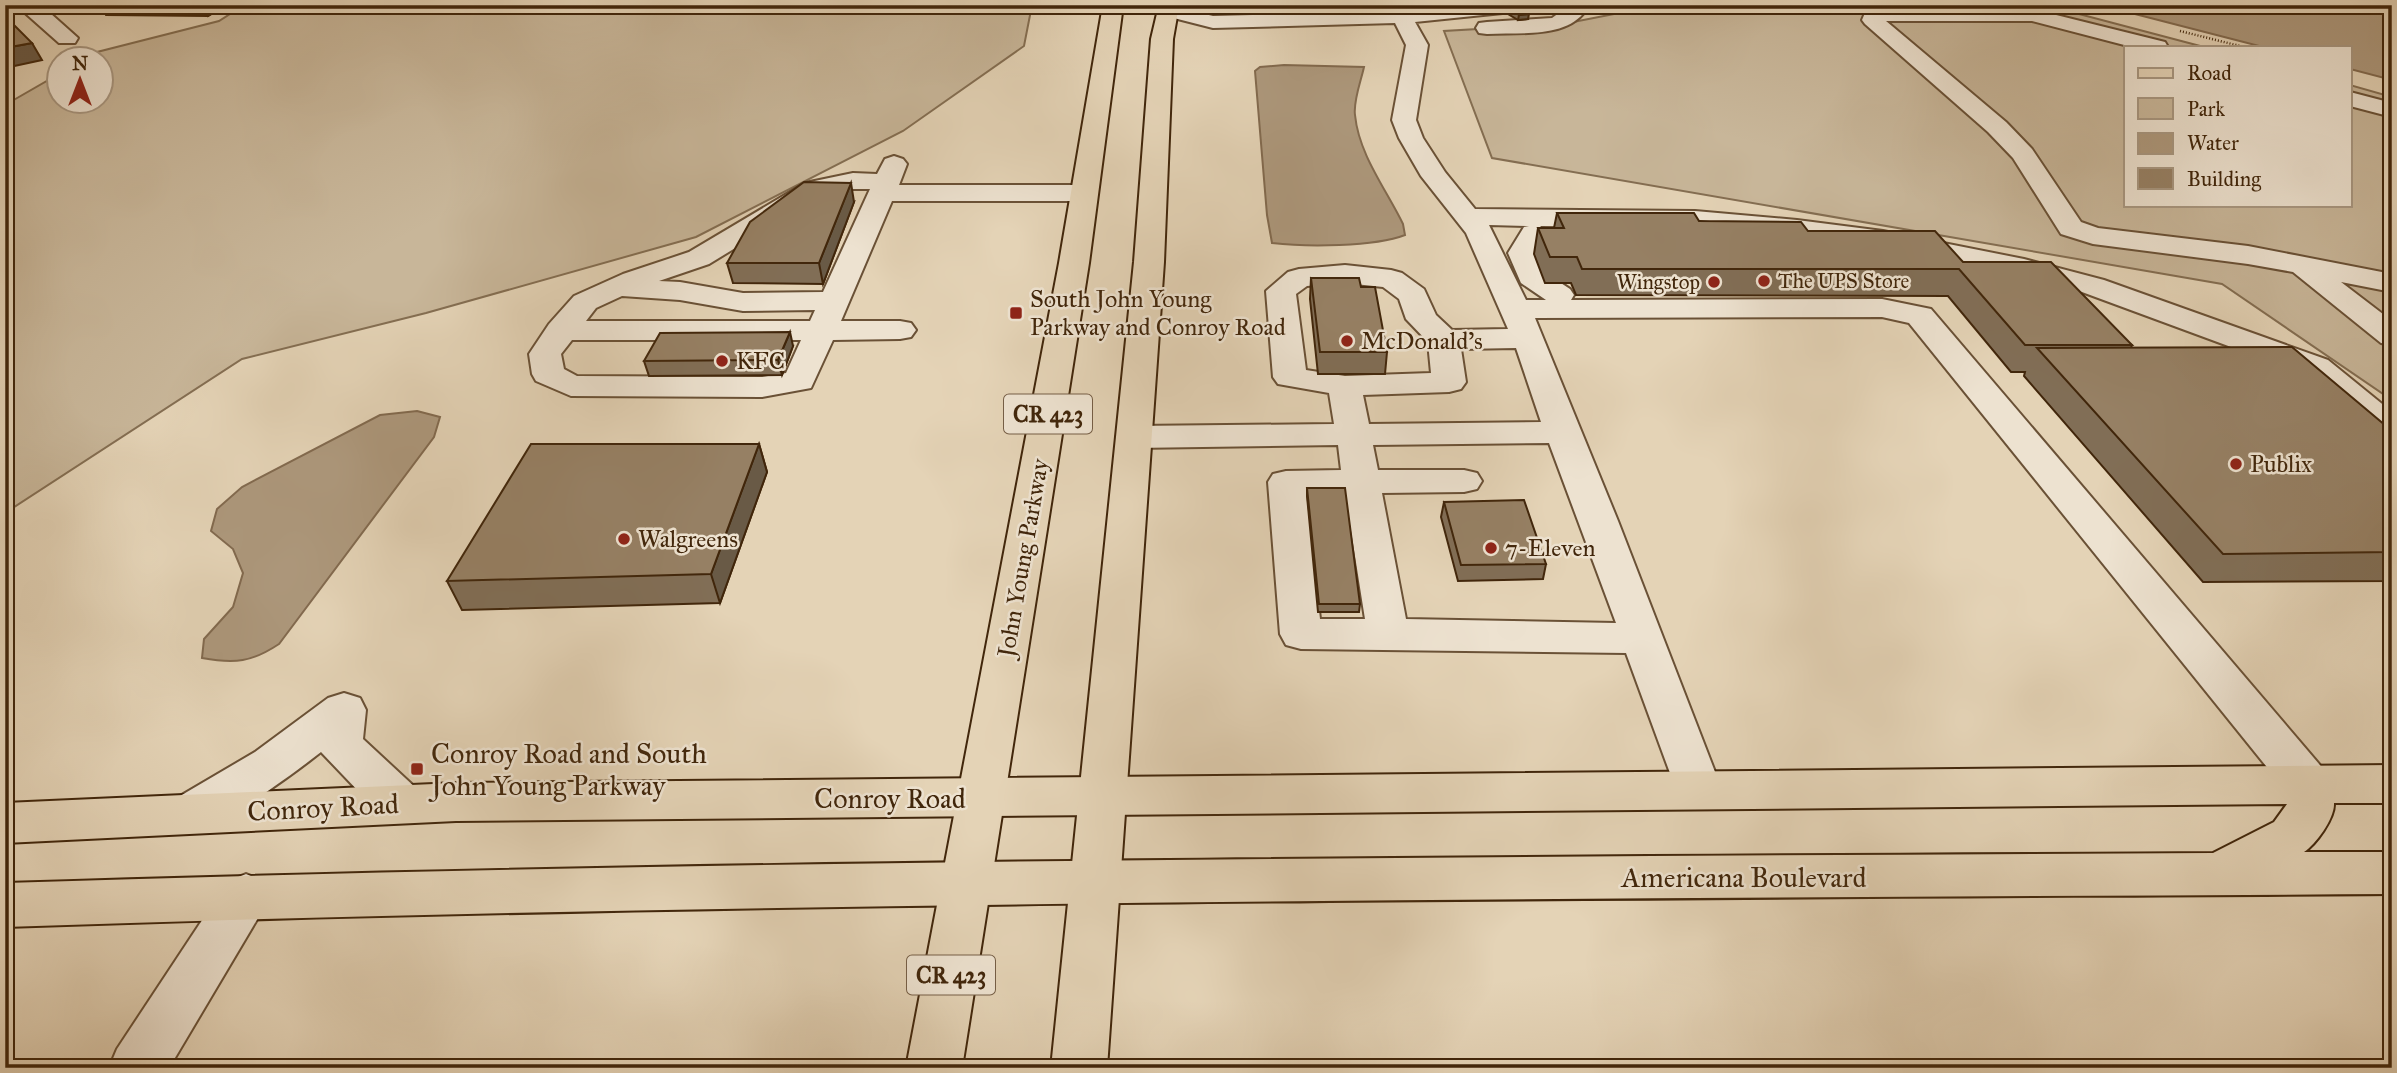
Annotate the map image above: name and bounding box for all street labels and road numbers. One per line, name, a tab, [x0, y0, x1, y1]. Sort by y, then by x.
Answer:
road number: CR 423	[1004, 394, 1092, 434]
street label: John Young Parkway	[990, 456, 1055, 663]
street label: Conroy Road	[814, 781, 966, 816]
street label: Conroy Road	[246, 786, 400, 829]
street label: Americana Boulevard	[1620, 860, 1867, 895]
road number: CR 423	[907, 956, 995, 994]

